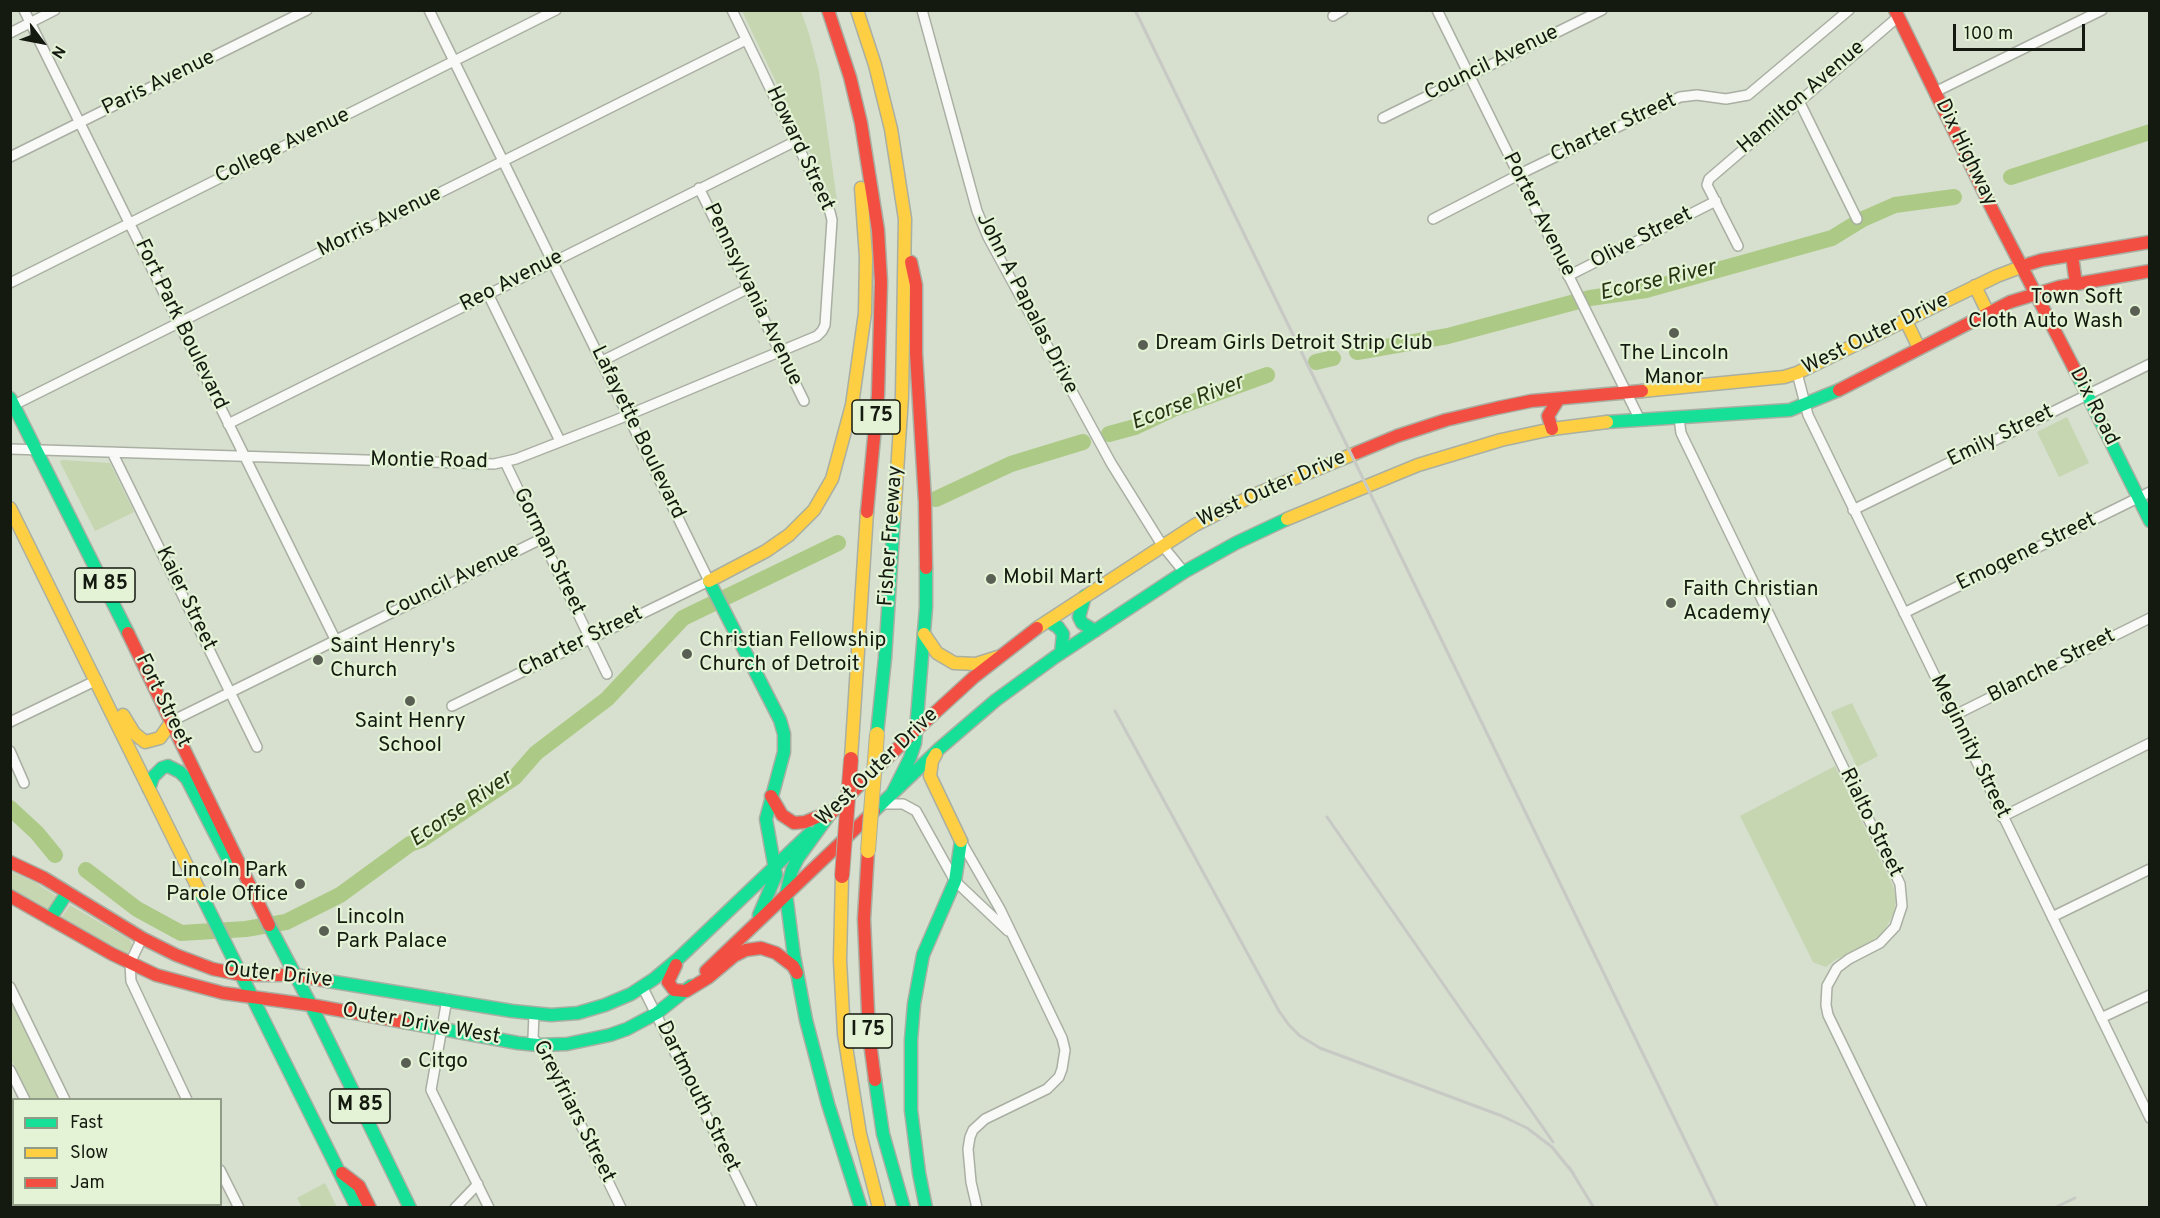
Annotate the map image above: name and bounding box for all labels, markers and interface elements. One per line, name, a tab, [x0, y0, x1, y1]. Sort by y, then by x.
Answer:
north arrow	[12, 12, 72, 72]
scale bar	[1956, 12, 2088, 50]
street label: Council Avenue	[1421, 21, 1563, 107]
text: 100 m	[1964, 23, 2013, 46]
street label: Hamilton Avenue	[1733, 36, 1871, 160]
text: N	[46, 41, 69, 62]
street label: Paris Avenue	[98, 46, 220, 122]
street label: Howard Street	[759, 83, 839, 215]
street label: Charter Street	[1547, 89, 1681, 169]
street label: Dix Highway	[1928, 95, 2002, 211]
street label: College Avenue	[212, 104, 354, 190]
street label: Porter Avenue	[1496, 149, 1580, 281]
street label: Morris Avenue	[314, 182, 446, 264]
street label: Pennsylvania Avenue	[697, 200, 807, 390]
street label: Olive Street	[1587, 203, 1697, 275]
street label: John A Papalas Drive	[969, 209, 1083, 399]
street label: Fort Park Boulevard	[128, 236, 232, 414]
street label: Reo Avenue	[456, 245, 568, 319]
water label: Ecorse River	[1597, 256, 1719, 308]
place label: Town Soft Cloth Auto Wash	[1968, 286, 2123, 336]
street label: West Outer Drive	[1799, 289, 1953, 381]
marker: Town Soft Cloth Auto Wash	[2128, 304, 2142, 318]
marker: The Lincoln Manor	[1667, 326, 1681, 340]
place label: Dream Girls Detroit Strip Club	[1155, 332, 1433, 358]
marker: Dream Girls Detroit Strip Club	[1136, 338, 1150, 352]
street label: Lafayette Boulevard	[584, 342, 690, 524]
place label: The Lincoln Manor	[1619, 342, 1729, 392]
street label: Dix Road	[2063, 364, 2123, 450]
water label: Ecorse River	[1128, 370, 1248, 438]
road number: I 75	[852, 400, 900, 434]
street label: Emily Street	[1944, 400, 2058, 474]
street label: West Outer Drive	[1194, 446, 1350, 534]
street label: Montie Road	[370, 448, 488, 476]
street label: Fisher Freeway	[875, 465, 909, 607]
street label: Gorman Street	[506, 485, 590, 619]
street label: Emogene Street	[1953, 508, 2101, 598]
street label: Council Avenue	[382, 539, 524, 625]
street label: Kaier Street	[149, 543, 221, 655]
place label: Mobil Mart	[1003, 566, 1103, 592]
road number: M 85	[75, 568, 135, 602]
marker: Mobil Mart	[984, 572, 998, 586]
place label: Faith Christian Academy	[1683, 578, 1818, 628]
marker: Faith Christian Academy	[1664, 596, 1678, 610]
street label: Charter Street	[515, 602, 647, 684]
street label: Blanche Street	[1984, 624, 2120, 710]
place label: Christian Fellowship Church of Detroit	[699, 629, 886, 679]
place label: Saint Henry's Church	[330, 635, 455, 685]
marker: Christian Fellowship Church of Detroit	[680, 647, 694, 661]
street label: Fort Street	[129, 650, 195, 752]
marker: Saint Henry's Church	[311, 653, 325, 667]
street label: Meginnity Street	[1923, 671, 2015, 823]
marker: Saint Henry School	[403, 694, 417, 708]
street label: West Outer Drive	[812, 703, 944, 833]
place label: Saint Henry School	[354, 710, 466, 760]
street label: Rialto Street	[1833, 764, 1907, 882]
water label: Ecorse River	[406, 766, 518, 854]
place label: Lincoln Park Parole Office	[166, 859, 288, 909]
marker: Lincoln Park Parole Office	[293, 877, 307, 891]
place label: Lincoln Park Palace	[336, 906, 447, 956]
marker: Lincoln Park Palace	[317, 924, 331, 938]
street label: Outer Drive	[222, 958, 334, 994]
street label: Outer Drive West	[340, 999, 502, 1051]
road number: I 75	[844, 1014, 892, 1048]
street label: Dartmouth Street	[650, 1018, 744, 1176]
street label: Greyfriars Street	[526, 1037, 620, 1187]
place label: Citgo	[418, 1050, 468, 1076]
marker: Citgo	[399, 1056, 413, 1070]
road number: M 85	[330, 1089, 390, 1123]
legend	[12, 1098, 222, 1206]
text: Fast	[70, 1112, 103, 1135]
text: Slow	[70, 1142, 108, 1165]
text: Jam	[70, 1172, 105, 1195]

